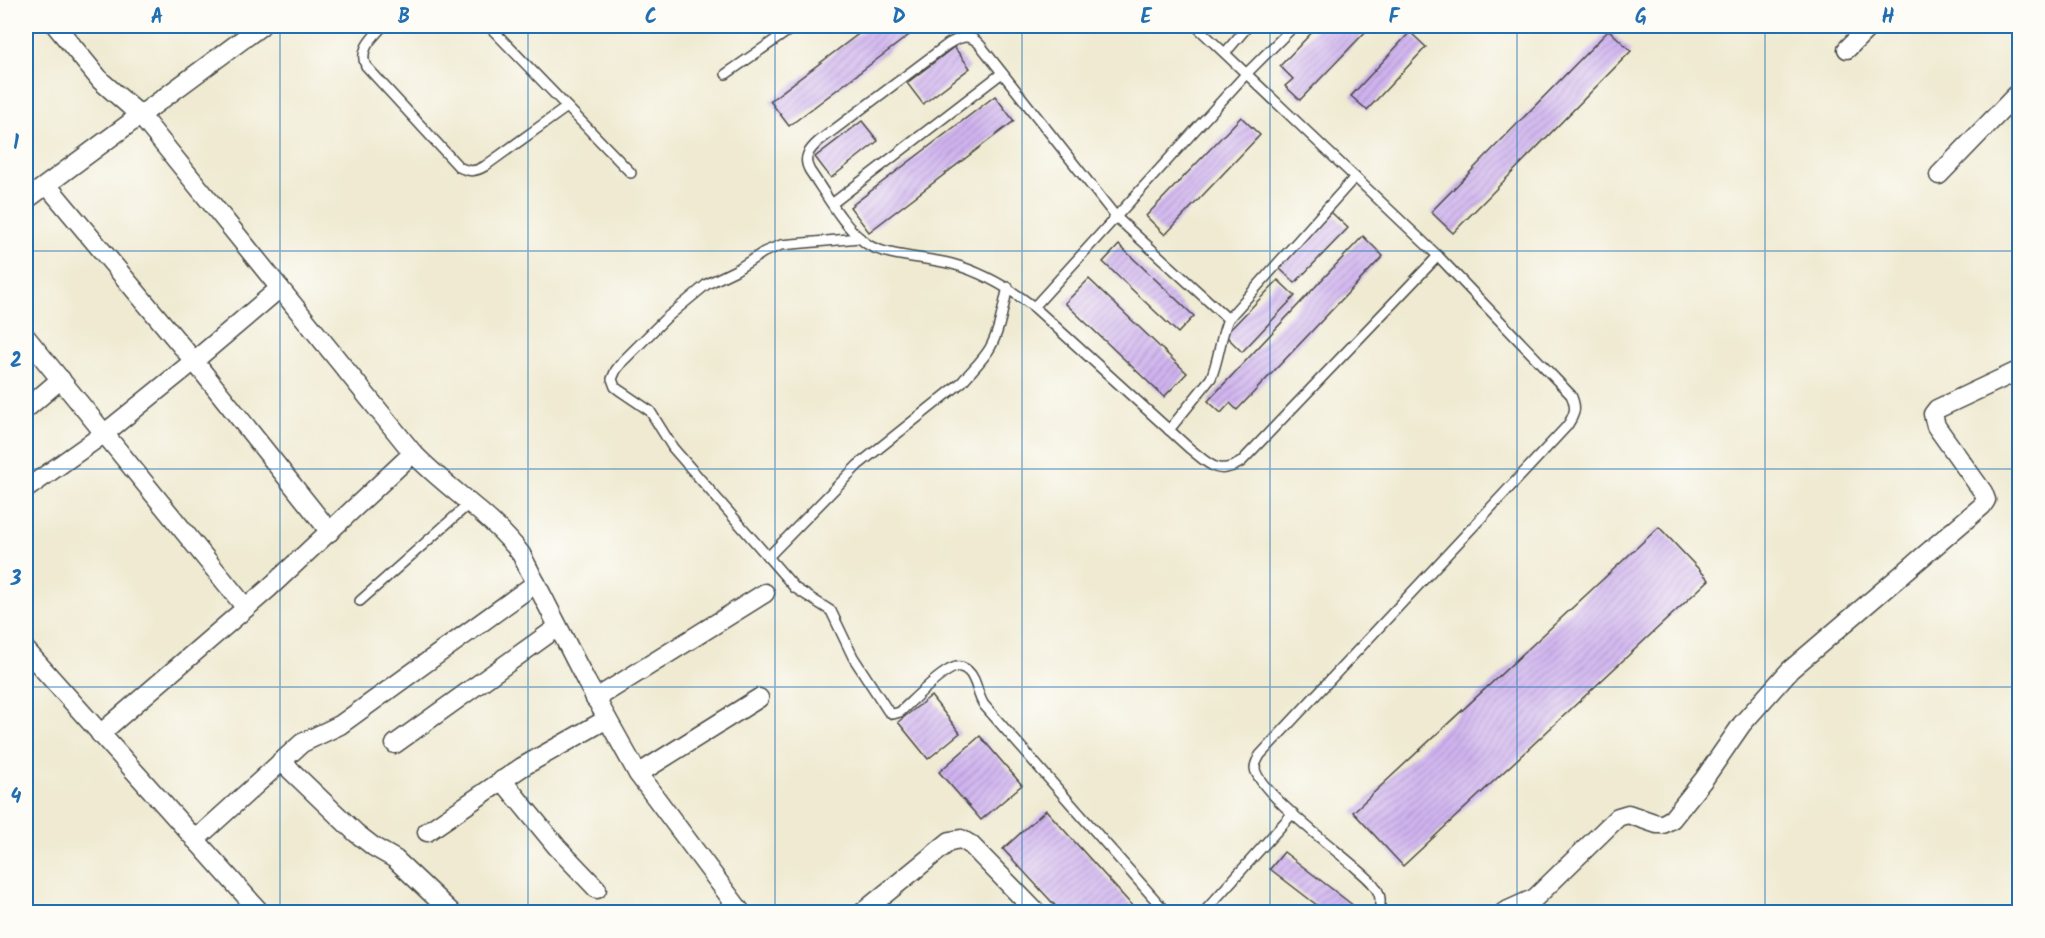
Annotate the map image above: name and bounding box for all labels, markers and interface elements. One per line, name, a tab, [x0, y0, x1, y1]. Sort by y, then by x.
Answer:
text: A	[151, 2, 163, 34]
text: B	[398, 2, 410, 34]
text: C	[645, 2, 657, 34]
text: D	[892, 2, 906, 34]
text: E	[1140, 2, 1152, 34]
text: F	[1389, 2, 1401, 34]
text: G	[1635, 2, 1647, 34]
text: H	[1881, 2, 1895, 34]
text: 1	[13, 128, 19, 160]
text: 2	[10, 346, 22, 378]
text: 3	[10, 564, 22, 596]
text: 4	[11, 782, 22, 814]

